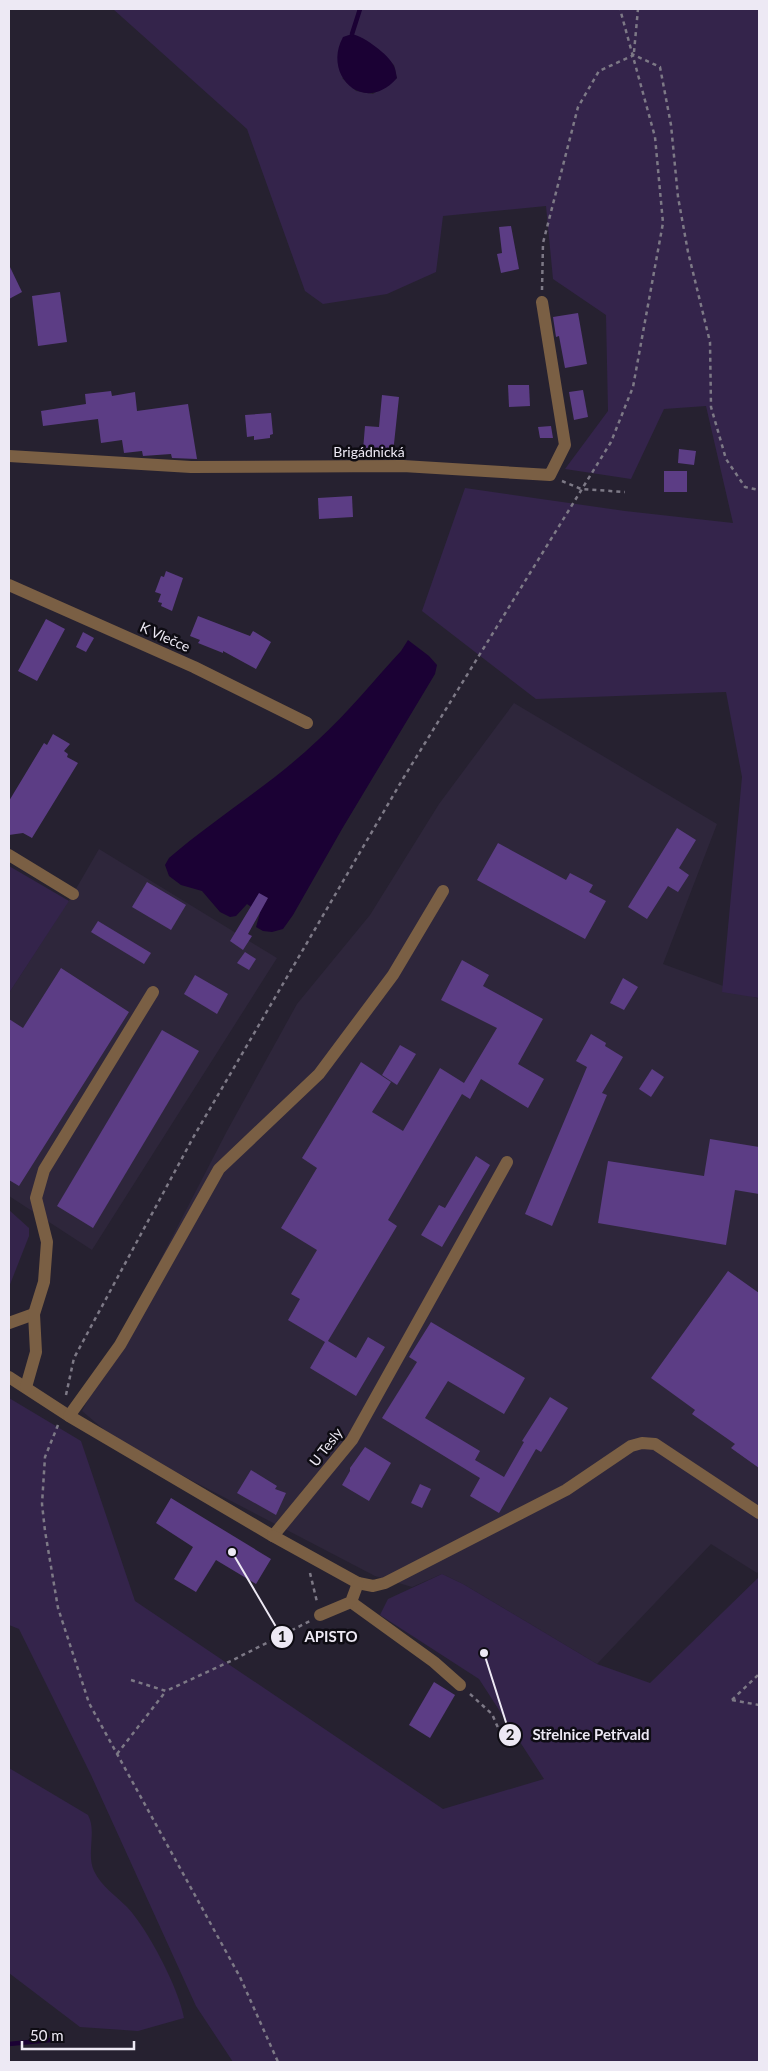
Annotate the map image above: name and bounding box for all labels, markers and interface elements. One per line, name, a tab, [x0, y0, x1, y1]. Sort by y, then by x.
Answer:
street label: Brigádnická	[333, 443, 405, 460]
street label: K Vlečce	[138, 618, 193, 655]
street label: U Tesly	[305, 1424, 346, 1469]
callout: APISTO	[269, 1622, 367, 1652]
text: 1	[278, 1627, 286, 1645]
text: APISTO	[303, 1627, 358, 1645]
callout: Střelnice Petřvald	[497, 1720, 659, 1750]
text: 2	[506, 1725, 515, 1743]
text: Střelnice Petřvald	[532, 1725, 650, 1743]
scale bar	[22, 2018, 135, 2050]
text: 50 m	[30, 2026, 64, 2044]

